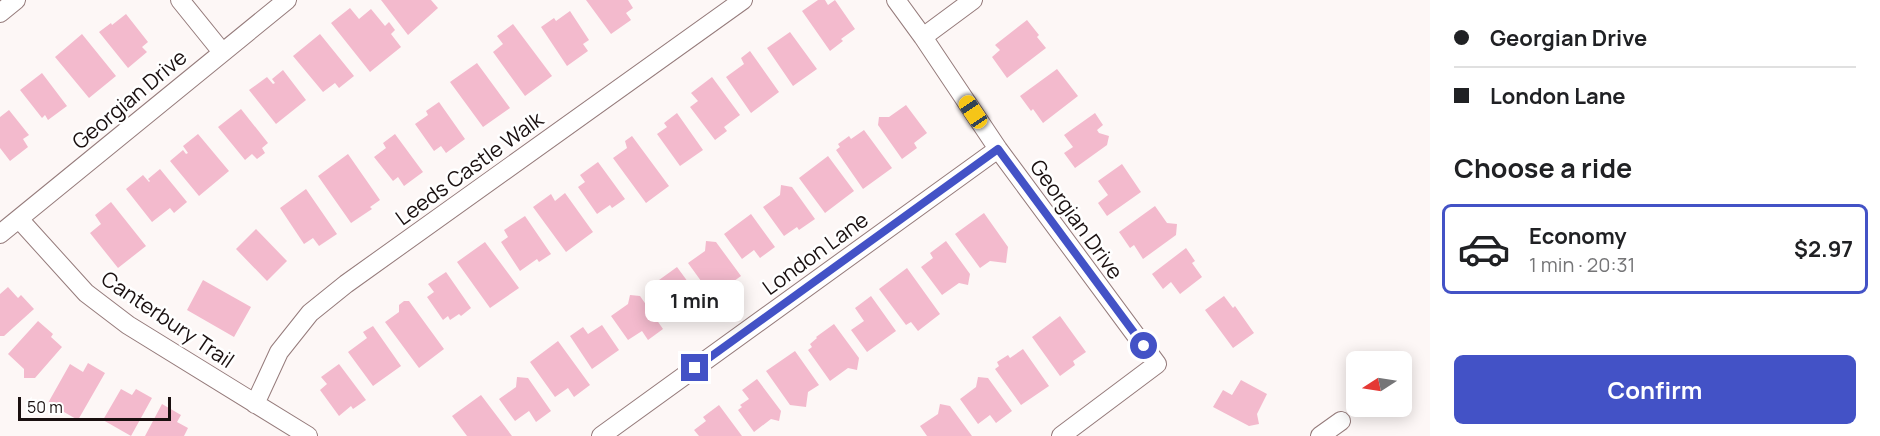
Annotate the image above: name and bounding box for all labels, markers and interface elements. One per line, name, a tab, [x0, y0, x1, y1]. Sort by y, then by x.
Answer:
text: Georgian Drive	[1490, 23, 1647, 53]
street label: Georgian Drive	[66, 43, 192, 155]
text: London Lane	[1490, 81, 1625, 111]
car	[955, 92, 991, 132]
street label: Leeds Castle Walk	[390, 105, 549, 231]
text: Choose a ride	[1454, 149, 1632, 186]
street label: Georgian Drive	[1024, 154, 1130, 284]
street label: London Lane	[757, 205, 873, 301]
text: Economy	[1529, 221, 1627, 251]
icon: car	[1457, 222, 1511, 276]
text: $2.97	[1794, 234, 1853, 264]
text: 1 min · 20:31	[1529, 251, 1635, 278]
street label: Canterbury Trail	[96, 264, 240, 374]
callout: 1 min	[646, 281, 744, 323]
text: 1 min	[670, 287, 719, 314]
route start	[1130, 332, 1157, 359]
north arrow	[1346, 351, 1412, 417]
map controls	[1346, 351, 1412, 417]
route end	[681, 354, 708, 381]
button: Confirm	[1454, 355, 1856, 424]
scale bar	[18, 394, 171, 422]
text: 50 m	[27, 396, 63, 418]

